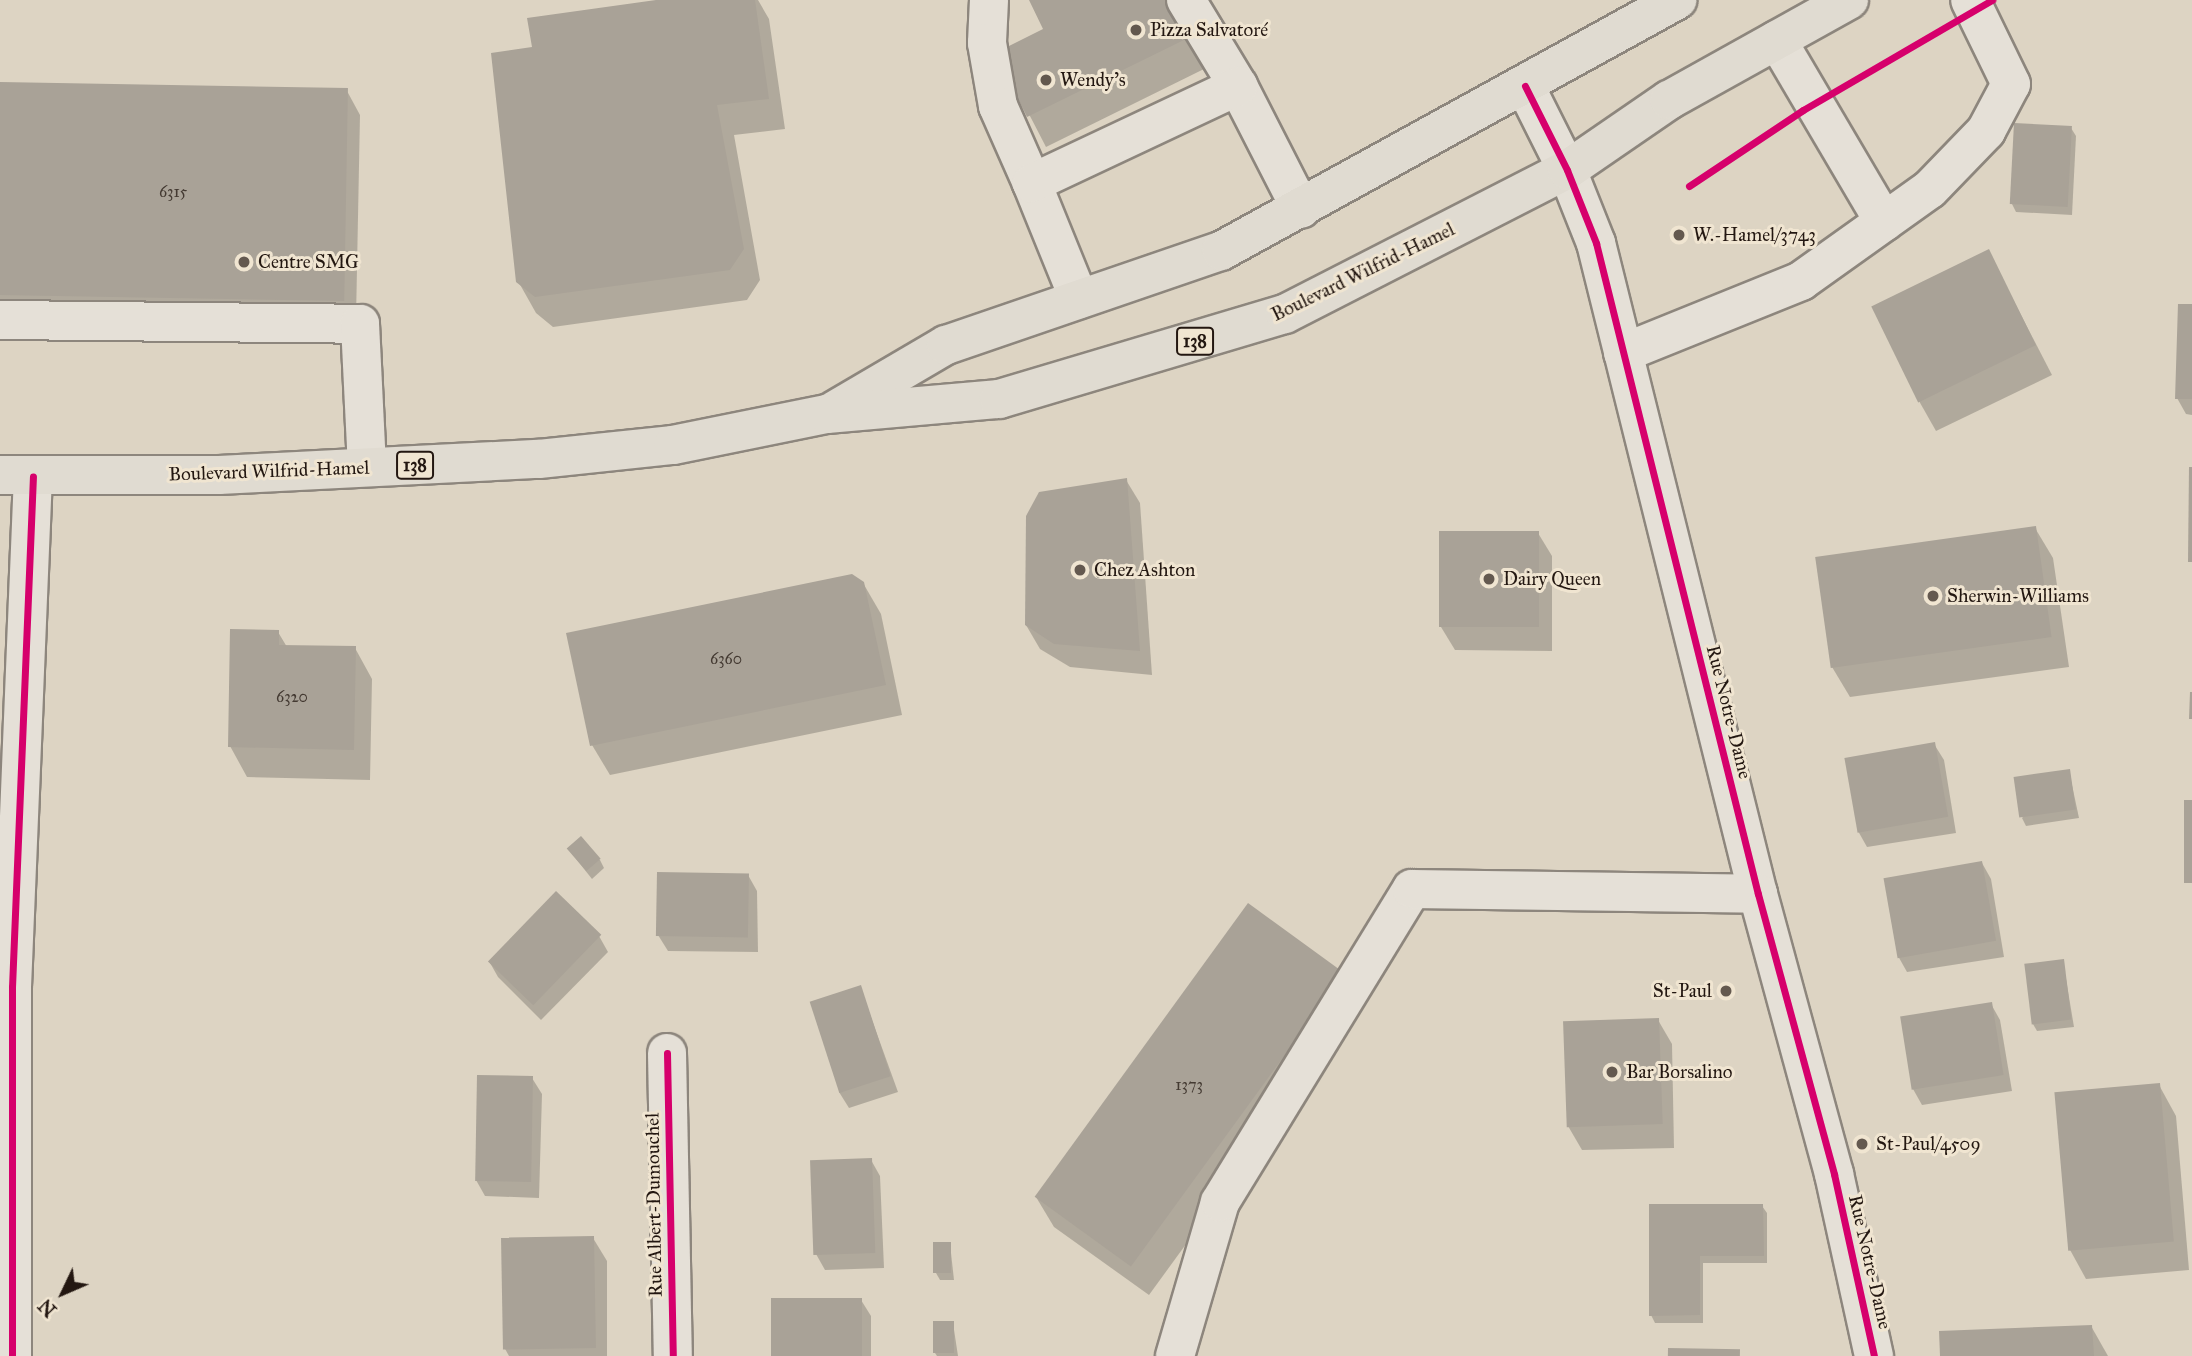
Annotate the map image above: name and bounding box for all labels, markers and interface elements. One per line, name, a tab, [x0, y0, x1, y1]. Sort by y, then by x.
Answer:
place label: Pizza Salvatoré	[1150, 19, 1268, 41]
marker: Pizza Salvatoré	[1128, 22, 1144, 38]
place label: Wendy's	[1060, 69, 1126, 91]
marker: Wendy's	[1038, 72, 1054, 88]
house number: 6315	[159, 182, 187, 202]
street label: Boulevard Wilfrid-Hamel	[1268, 218, 1458, 326]
place label: W.-Hamel/3743	[1693, 224, 1816, 246]
marker: W.-Hamel/3743	[1671, 227, 1687, 243]
place label: Centre SMG	[258, 251, 359, 273]
marker: Centre SMG	[236, 254, 252, 270]
road number: 138	[1176, 326, 1214, 356]
road number: 138	[396, 450, 434, 480]
street label: Boulevard Wilfrid-Hamel	[168, 456, 370, 486]
place label: Chez Ashton	[1094, 559, 1195, 581]
marker: Chez Ashton	[1072, 562, 1088, 578]
place label: Dairy Queen	[1503, 568, 1601, 590]
marker: Dairy Queen	[1481, 571, 1497, 587]
place label: Sherwin-Williams	[1947, 585, 2089, 607]
marker: Sherwin-Williams	[1925, 588, 1941, 604]
street label: Rue Notre-Dame	[1701, 643, 1757, 781]
house number: 6360	[710, 649, 742, 669]
house number: 6320	[276, 687, 308, 707]
place label: St-Paul	[1653, 980, 1712, 1002]
marker: St-Paul	[1718, 983, 1734, 999]
place label: Bar Borsalino	[1626, 1061, 1732, 1083]
marker: Bar Borsalino	[1604, 1064, 1620, 1080]
house number: 1373	[1175, 1075, 1203, 1095]
street label: Rue Albert-Dumouchel	[641, 1113, 667, 1297]
place label: St-Paul/4509	[1876, 1133, 1981, 1155]
marker: St-Paul/4509	[1854, 1136, 1870, 1152]
street label: Rue Notre-Dame	[1843, 1193, 1897, 1331]
north arrow	[28, 1258, 98, 1328]
text: N	[34, 1294, 61, 1322]

